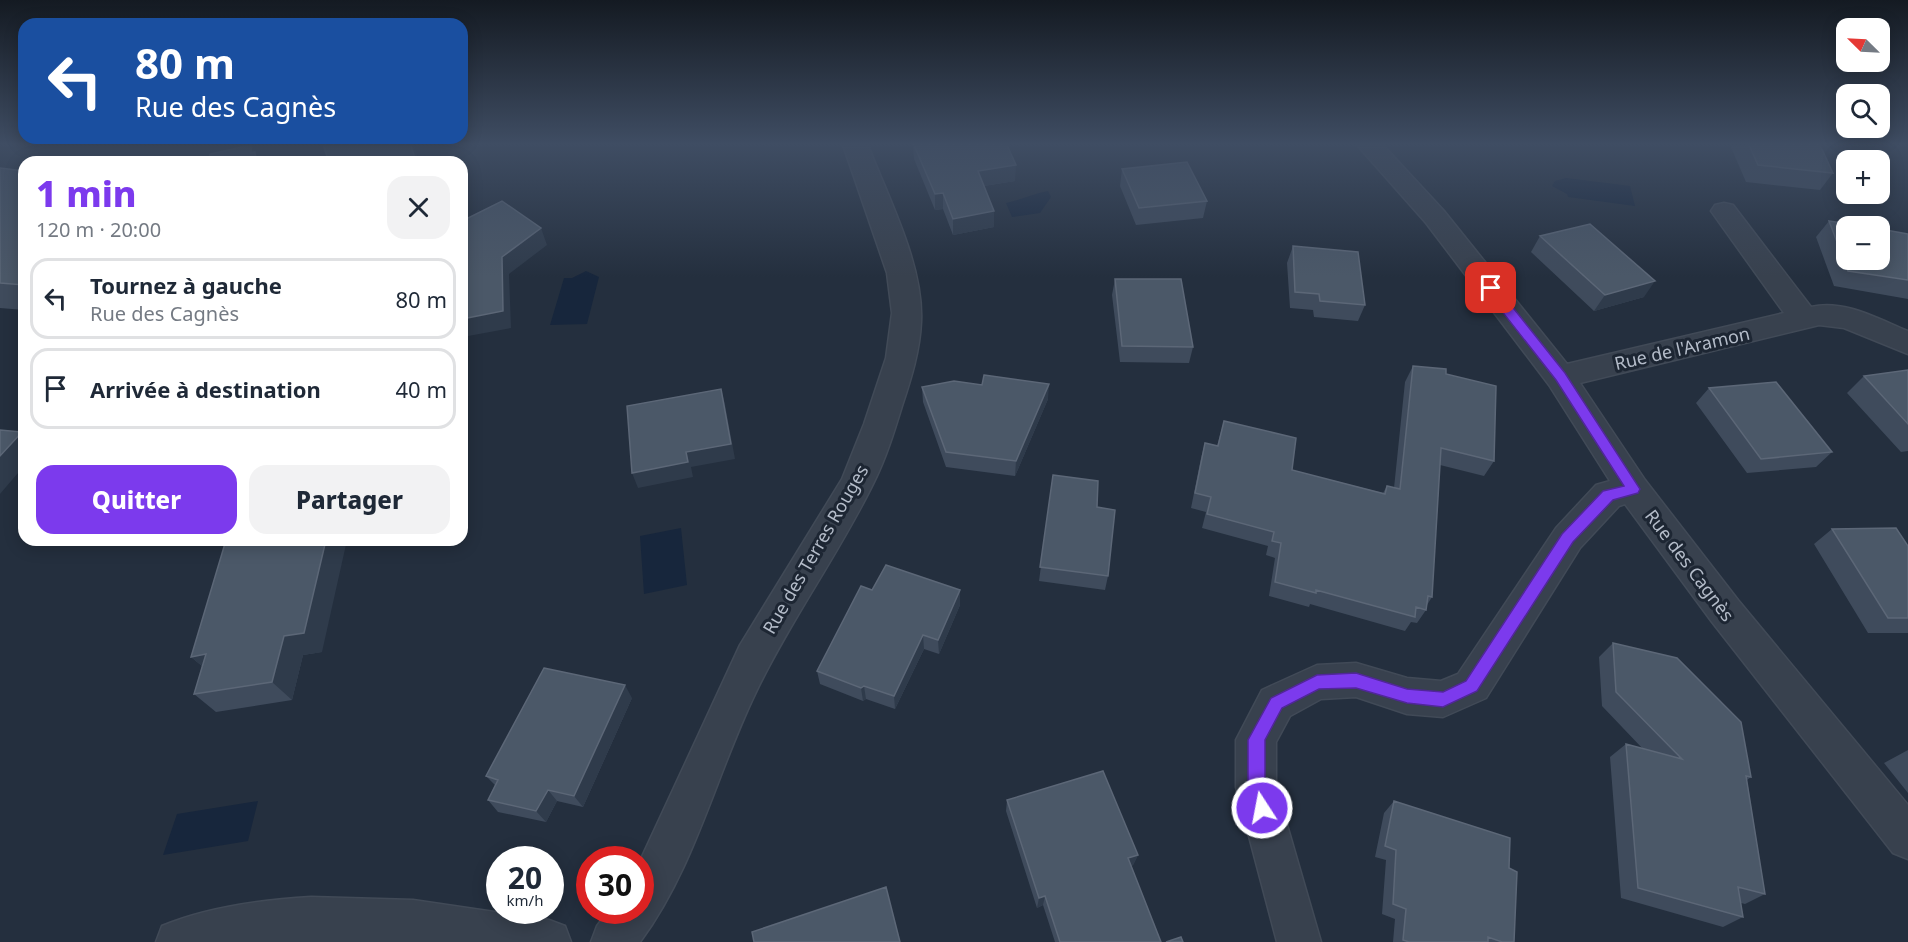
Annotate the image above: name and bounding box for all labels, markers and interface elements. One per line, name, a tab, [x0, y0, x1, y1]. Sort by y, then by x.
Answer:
north arrow	[1836, 18, 1890, 72]
map controls	[1836, 18, 1890, 270]
text: 80 m	[135, 34, 235, 91]
icon: left	[36, 42, 114, 120]
button: search	[1836, 84, 1890, 138]
text: Rue des Cagnès	[135, 88, 336, 125]
button: +	[1836, 150, 1890, 204]
text: 1 min	[36, 169, 137, 218]
button: close	[387, 176, 450, 239]
text: 120 m · 20:00	[36, 216, 161, 243]
button: −	[1836, 216, 1890, 270]
pin	[1465, 262, 1516, 313]
text: Tournez à gauche	[90, 270, 282, 300]
icon: arrive	[1474, 271, 1507, 304]
icon: left	[39, 282, 72, 315]
text: 80 m	[396, 284, 447, 314]
text: Rue des Cagnès	[90, 300, 239, 327]
street label: Rue de l'Aramon	[1612, 321, 1752, 375]
icon: arrive	[39, 372, 72, 405]
text: Arrivée à destination	[90, 374, 321, 404]
text: 40 m	[396, 374, 447, 404]
street label: Rue des Terres Rouges	[757, 460, 873, 638]
button: Quitter	[36, 465, 237, 534]
button: Partager	[249, 465, 450, 534]
street label: Rue des Cagnès	[1640, 504, 1740, 626]
position arrow	[1230, 776, 1294, 840]
speed limit sign: 30	[576, 846, 654, 924]
text: 20	[508, 857, 542, 898]
text: km/h	[507, 890, 543, 910]

